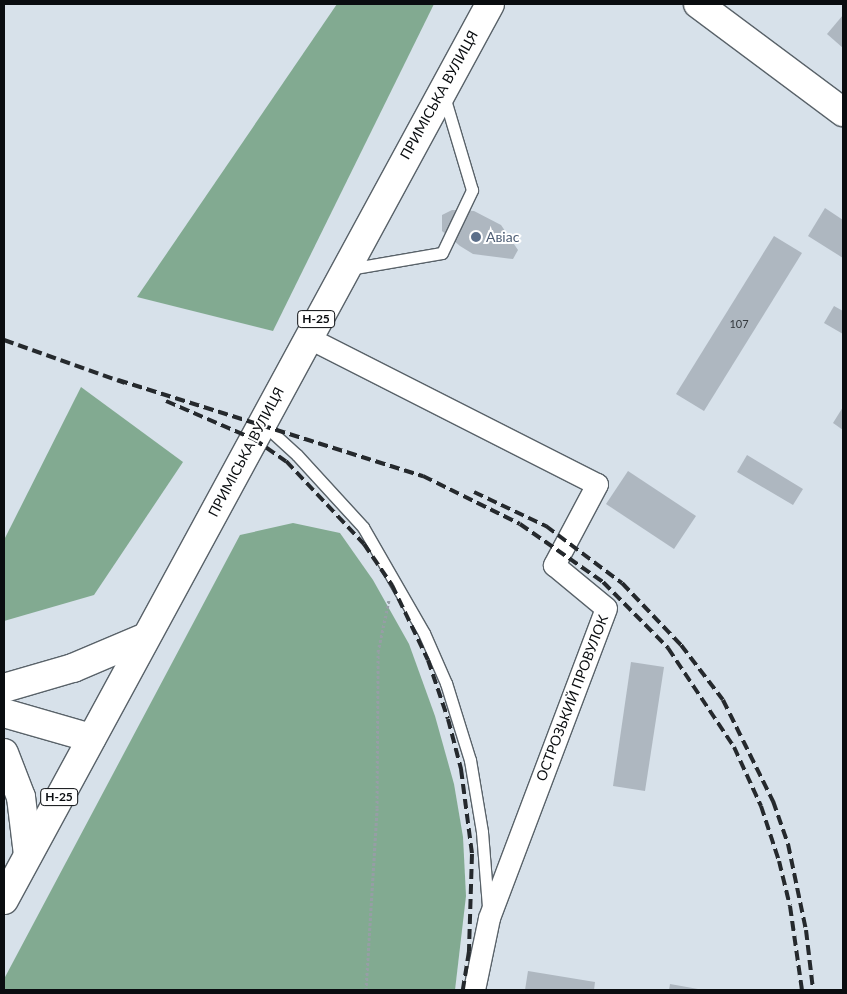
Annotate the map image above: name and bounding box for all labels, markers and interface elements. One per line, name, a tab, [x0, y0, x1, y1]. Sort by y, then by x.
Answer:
street label: ПРИМІСЬКА ВУЛИЦЯ	[397, 28, 481, 162]
place label: Авіас	[486, 229, 519, 245]
marker: Авіас	[470, 231, 482, 243]
road number: Н-25	[296, 310, 336, 328]
house number: 107	[729, 317, 749, 331]
street label: ПРИМІСЬКА ВУЛИЦЯ	[205, 384, 287, 520]
street label: ОСТРОЗЬКИЙ ПРОВУЛОК	[533, 613, 611, 783]
road number: Н-25	[39, 788, 79, 806]

